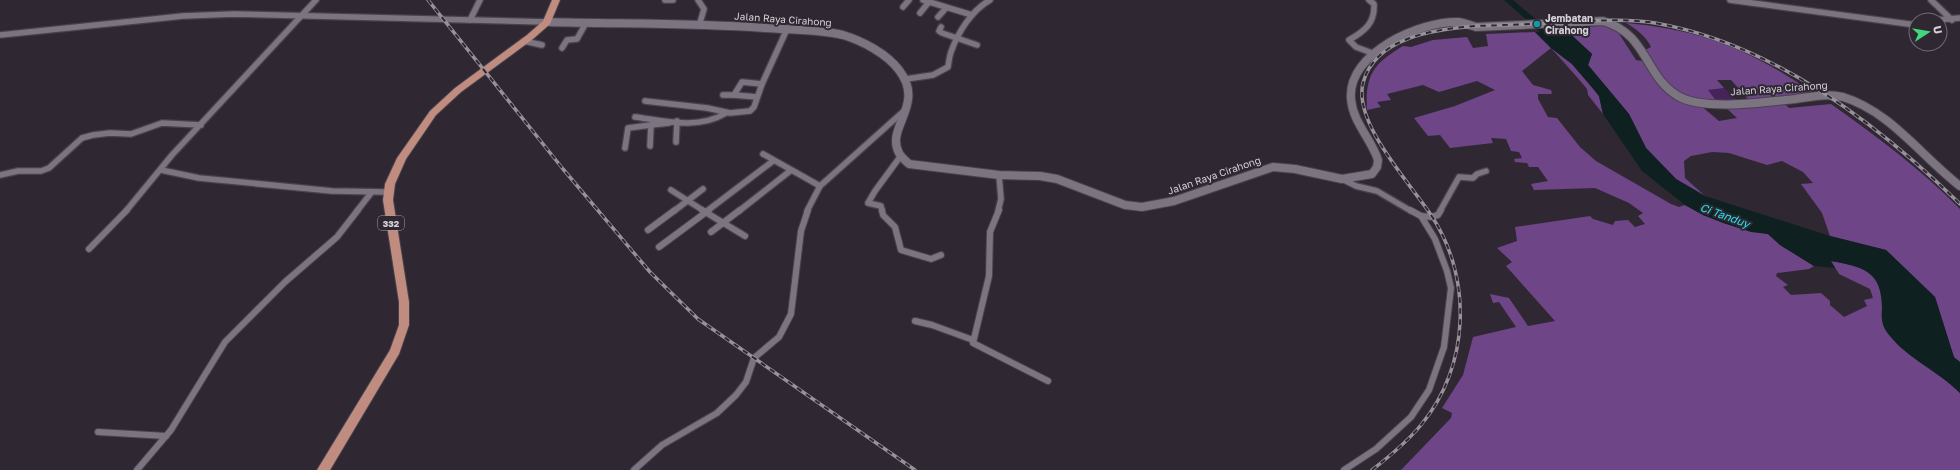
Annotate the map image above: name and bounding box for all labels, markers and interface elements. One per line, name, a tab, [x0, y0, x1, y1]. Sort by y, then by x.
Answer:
street label: Jalan Raya Cirahong	[734, 10, 832, 28]
place label: Jembatan Cirahong	[1545, 12, 1593, 36]
north arrow	[1908, 12, 1948, 52]
marker: Jembatan Cirahong	[1532, 19, 1542, 29]
text: U	[1931, 25, 1945, 35]
street label: Jalan Raya Cirahong	[1730, 79, 1828, 97]
street label: Jalan Raya Cirahong	[1166, 153, 1262, 197]
water label: Ci Tanduy	[1698, 200, 1753, 231]
road number: 332	[378, 216, 404, 230]

